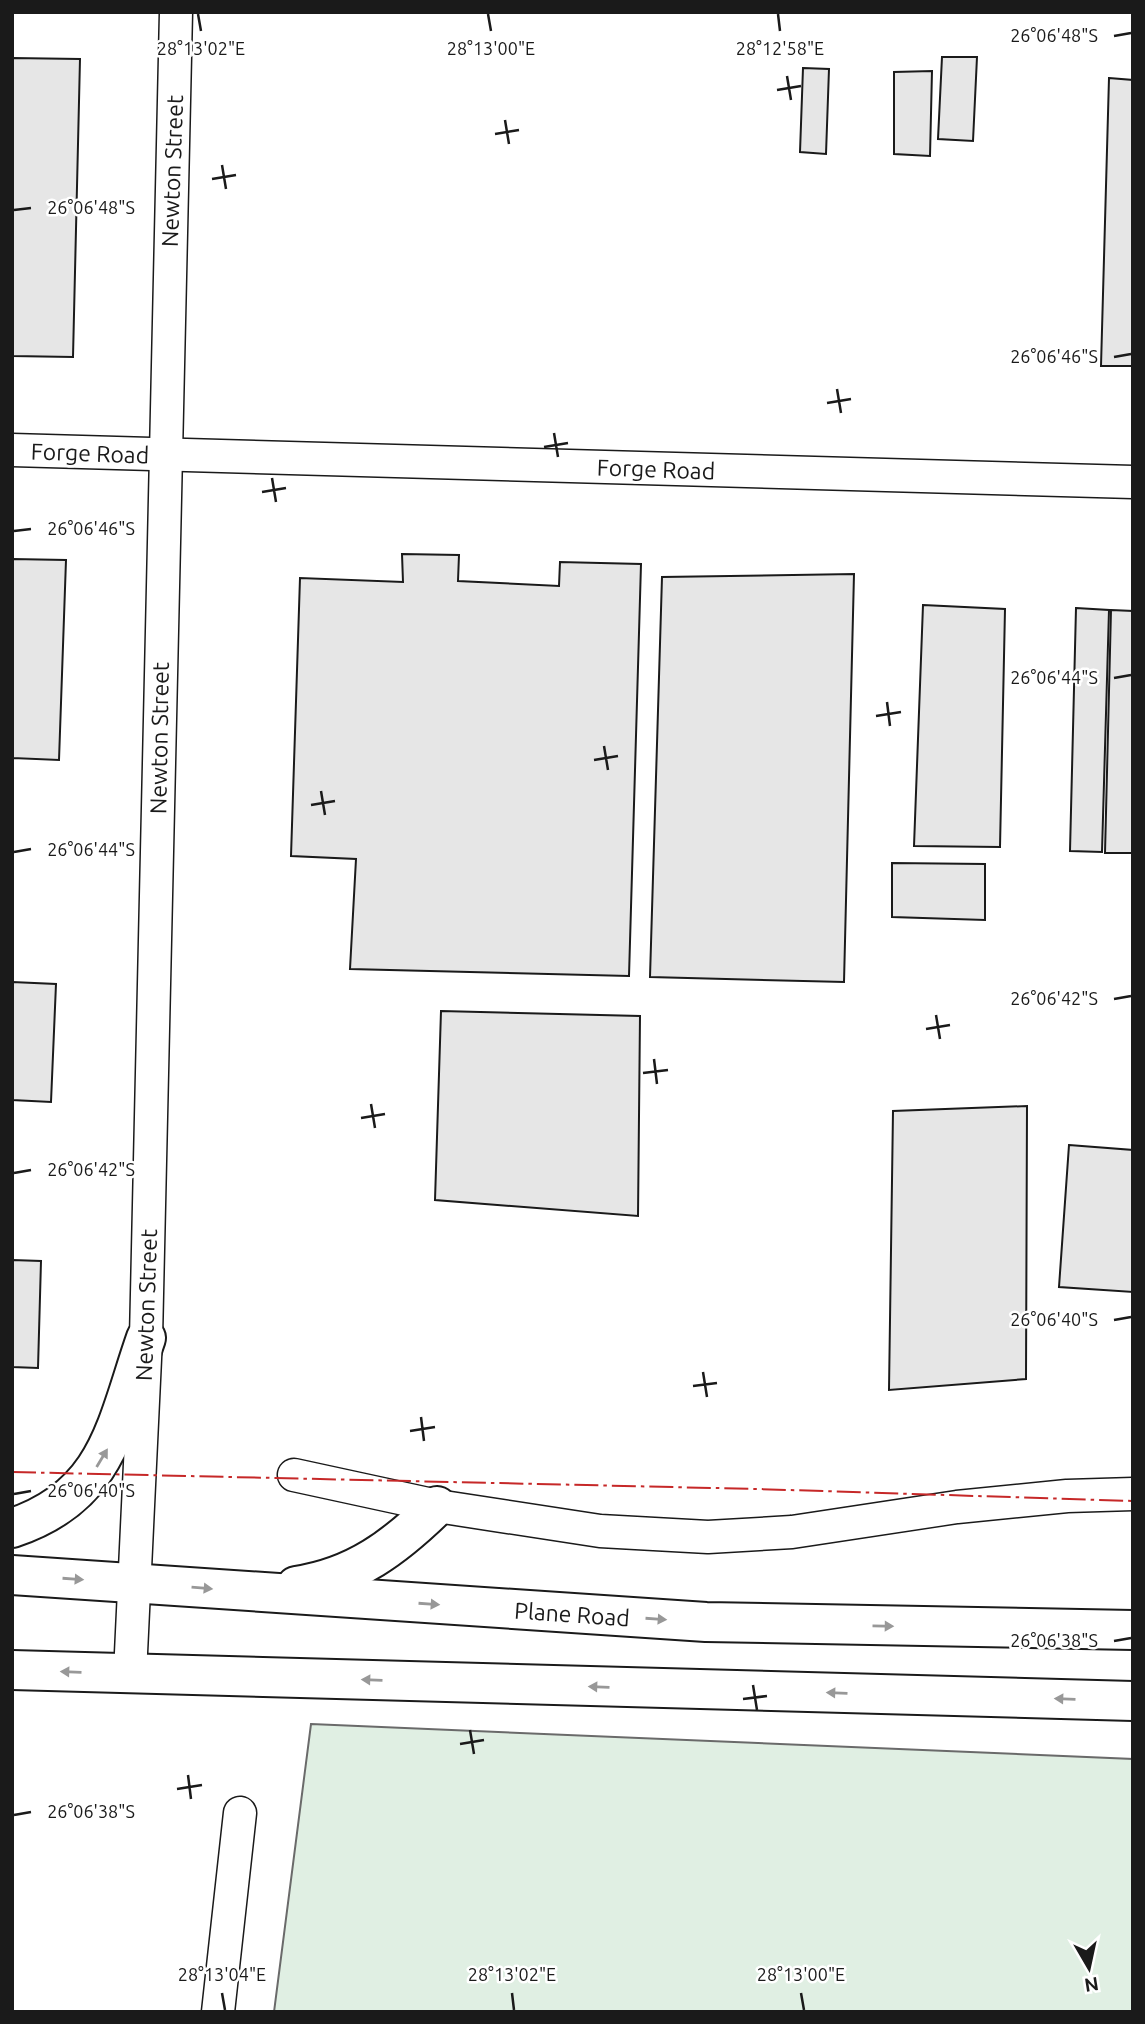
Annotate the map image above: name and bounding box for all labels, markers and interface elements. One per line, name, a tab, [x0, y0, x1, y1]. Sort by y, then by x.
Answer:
text: 26°06'48"S	[1010, 25, 1098, 45]
text: 28°13'02"E	[157, 38, 245, 58]
text: 28°13'00"E	[447, 38, 535, 58]
text: 28°12'58"E	[736, 38, 824, 58]
street label: Newton Street	[157, 95, 187, 247]
text: 26°06'48"S	[47, 197, 135, 217]
text: 26°06'46"S	[1010, 346, 1098, 366]
street label: Forge Road	[30, 438, 150, 468]
street label: Forge Road	[596, 454, 716, 484]
text: 26°06'46"S	[47, 518, 135, 538]
street label: Newton Street	[145, 662, 173, 814]
text: 26°06'44"S	[1010, 667, 1098, 687]
text: 26°06'44"S	[47, 839, 135, 859]
text: 26°06'42"S	[1010, 988, 1098, 1008]
text: 26°06'42"S	[47, 1159, 135, 1179]
street label: Newton Street	[131, 1229, 161, 1381]
text: 26°06'40"S	[1010, 1309, 1098, 1329]
one-way arrow	[96, 1448, 108, 1467]
text: 26°06'40"S	[47, 1480, 135, 1500]
one-way arrow	[62, 1574, 84, 1585]
one-way arrow	[191, 1583, 213, 1594]
street label: Plane Road	[513, 1597, 631, 1631]
one-way arrow	[418, 1599, 440, 1610]
one-way arrow	[645, 1614, 667, 1625]
one-way arrow	[872, 1620, 894, 1631]
text: 26°06'38"S	[1010, 1630, 1098, 1650]
one-way arrow	[60, 1666, 82, 1677]
one-way arrow	[361, 1675, 383, 1686]
one-way arrow	[588, 1681, 610, 1692]
one-way arrow	[826, 1687, 848, 1699]
one-way arrow	[1053, 1694, 1075, 1705]
text: 26°06'38"S	[47, 1801, 135, 1821]
north arrow	[1054, 1933, 1124, 2003]
text: 28°13'04"E	[178, 1964, 266, 1984]
text: 28°13'02"E	[468, 1964, 556, 1984]
text: 28°13'00"E	[757, 1964, 845, 1984]
text: N	[1083, 1973, 1100, 1997]

